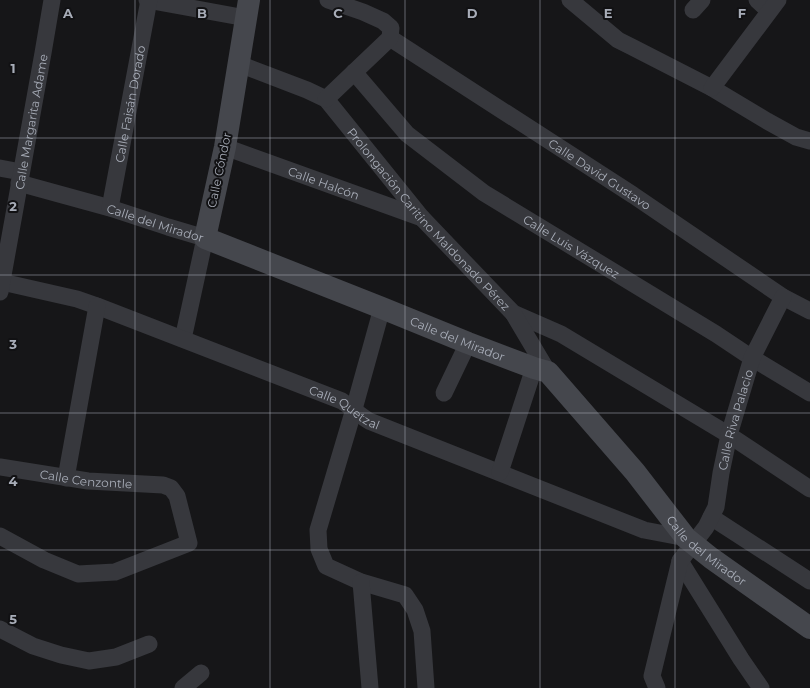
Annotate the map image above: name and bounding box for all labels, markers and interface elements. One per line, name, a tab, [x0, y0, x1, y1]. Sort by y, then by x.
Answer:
text: A	[62, 5, 74, 21]
text: B	[197, 5, 207, 21]
text: C	[333, 5, 343, 21]
text: D	[467, 5, 478, 21]
text: E	[604, 5, 613, 21]
text: F	[738, 5, 746, 21]
street label: Calle Faisán Dorado	[111, 44, 148, 164]
street label: Calle Margarita Adame	[11, 53, 50, 191]
text: 1	[10, 60, 16, 76]
street label: Prolongación Caritino Maldonado Pérez	[344, 124, 514, 313]
street label: Calle Cóndor	[204, 131, 234, 209]
street label: Calle David Gustavo	[546, 135, 654, 213]
street label: Calle Halcón	[286, 163, 362, 202]
text: 2	[9, 198, 17, 214]
street label: Calle del Mirador	[105, 200, 206, 245]
street label: Calle Luis Vázquez	[521, 211, 622, 281]
street label: Calle del Mirador	[408, 313, 507, 364]
text: 3	[8, 336, 17, 352]
street label: Calle Riva Palacio	[714, 367, 756, 472]
street label: Calle Quetzal	[307, 382, 382, 432]
street label: Calle Cenzontle	[39, 466, 133, 491]
text: 4	[9, 473, 18, 489]
street label: Calle del Mirador	[664, 512, 750, 588]
text: 5	[9, 611, 17, 627]

